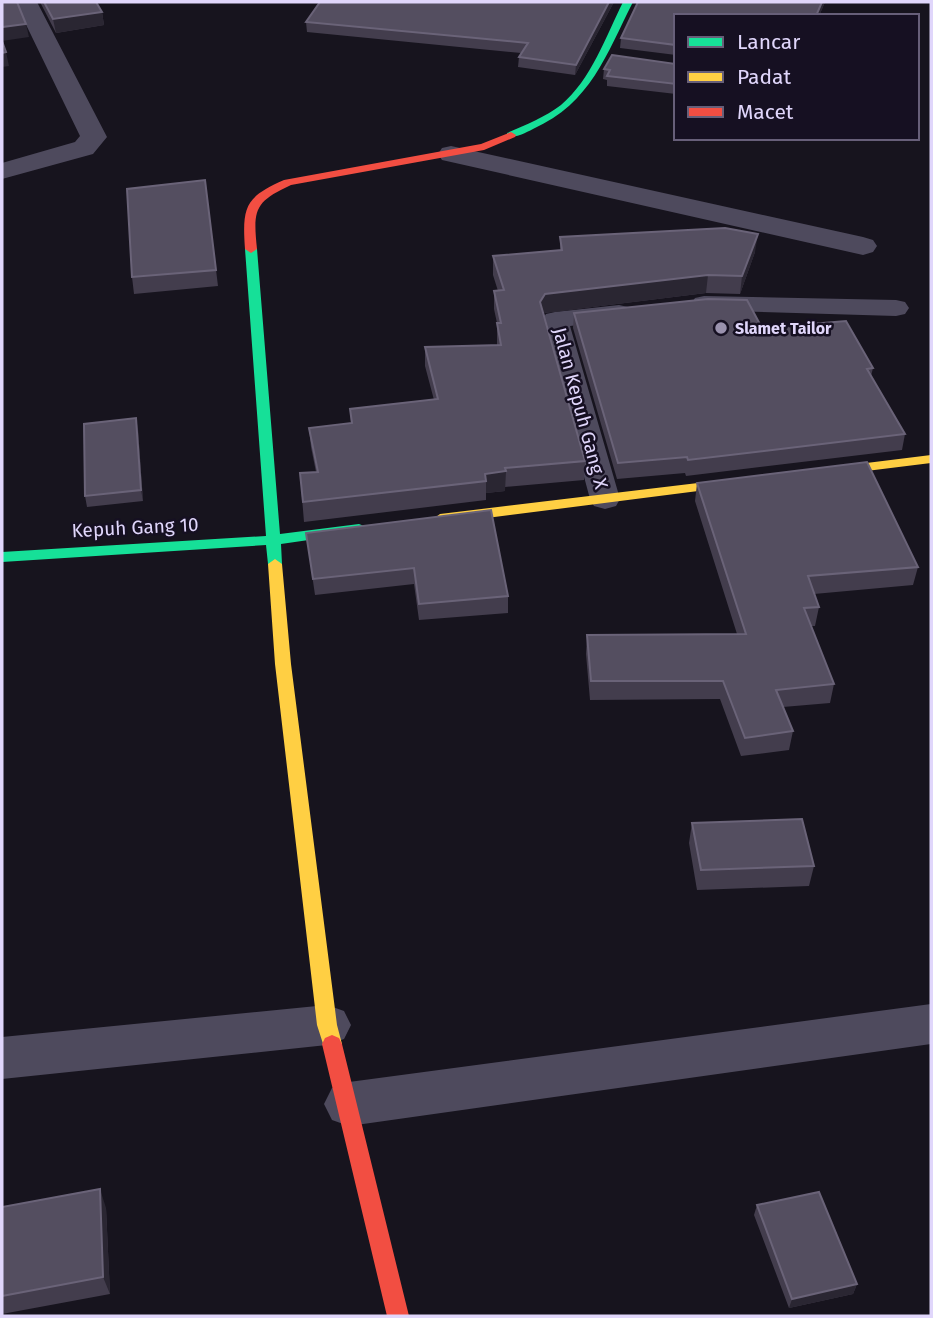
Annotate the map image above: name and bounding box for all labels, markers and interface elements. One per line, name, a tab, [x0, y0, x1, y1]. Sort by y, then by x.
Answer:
legend	[674, 14, 919, 140]
text: Lancar	[737, 29, 800, 55]
text: Padat	[737, 64, 791, 90]
text: Macet	[737, 99, 794, 125]
place label: Slamet Tailor	[735, 319, 832, 338]
marker: Slamet Tailor	[713, 320, 729, 336]
street label: Jalan Kepuh Gang X	[548, 325, 613, 492]
street label: Kepuh Gang 10	[71, 513, 199, 542]

